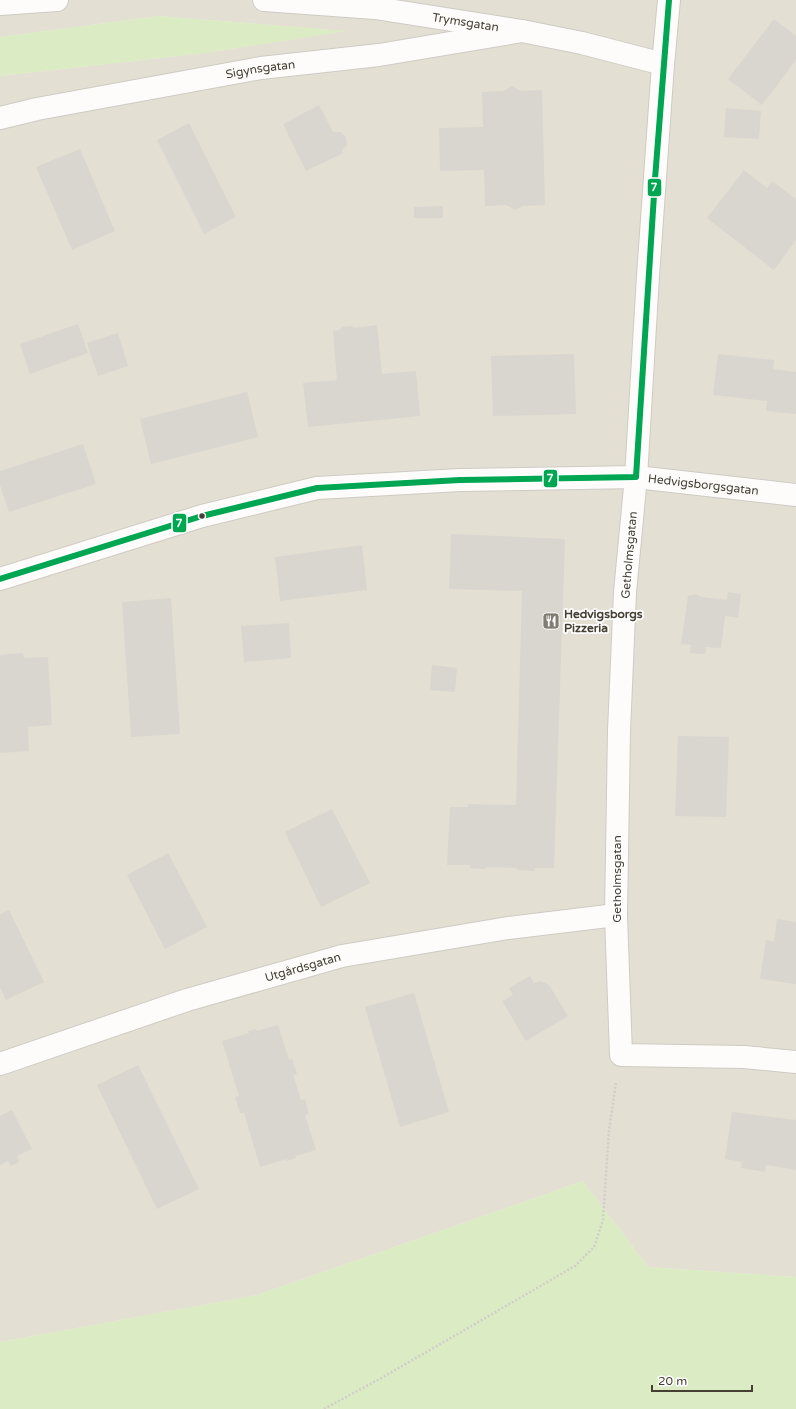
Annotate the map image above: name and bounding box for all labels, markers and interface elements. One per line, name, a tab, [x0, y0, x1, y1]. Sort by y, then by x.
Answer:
street label: Trymsgatan	[431, 10, 500, 34]
street label: Sigynsgatan	[224, 57, 296, 81]
line badge: 7	[647, 178, 662, 197]
text: 7	[651, 181, 658, 194]
line badge: 7	[543, 469, 558, 488]
street label: Hedvigsborgsgatan	[647, 471, 760, 498]
text: 7	[547, 472, 554, 485]
unlabelled marker	[197, 511, 207, 521]
street label: Getholmsgatan	[618, 511, 640, 599]
line badge: 7	[172, 513, 187, 533]
text: 7	[176, 517, 183, 530]
place label: Hedvigsborgs Pizzeria	[564, 607, 643, 635]
restaurant icon: Hedvigsborgs Pizzeria	[541, 611, 561, 631]
street label: Getholmsgatan	[610, 835, 624, 923]
street label: Utgårdsgatan	[263, 950, 342, 985]
scale bar	[652, 1367, 752, 1393]
text: 20 m	[658, 1374, 687, 1388]

